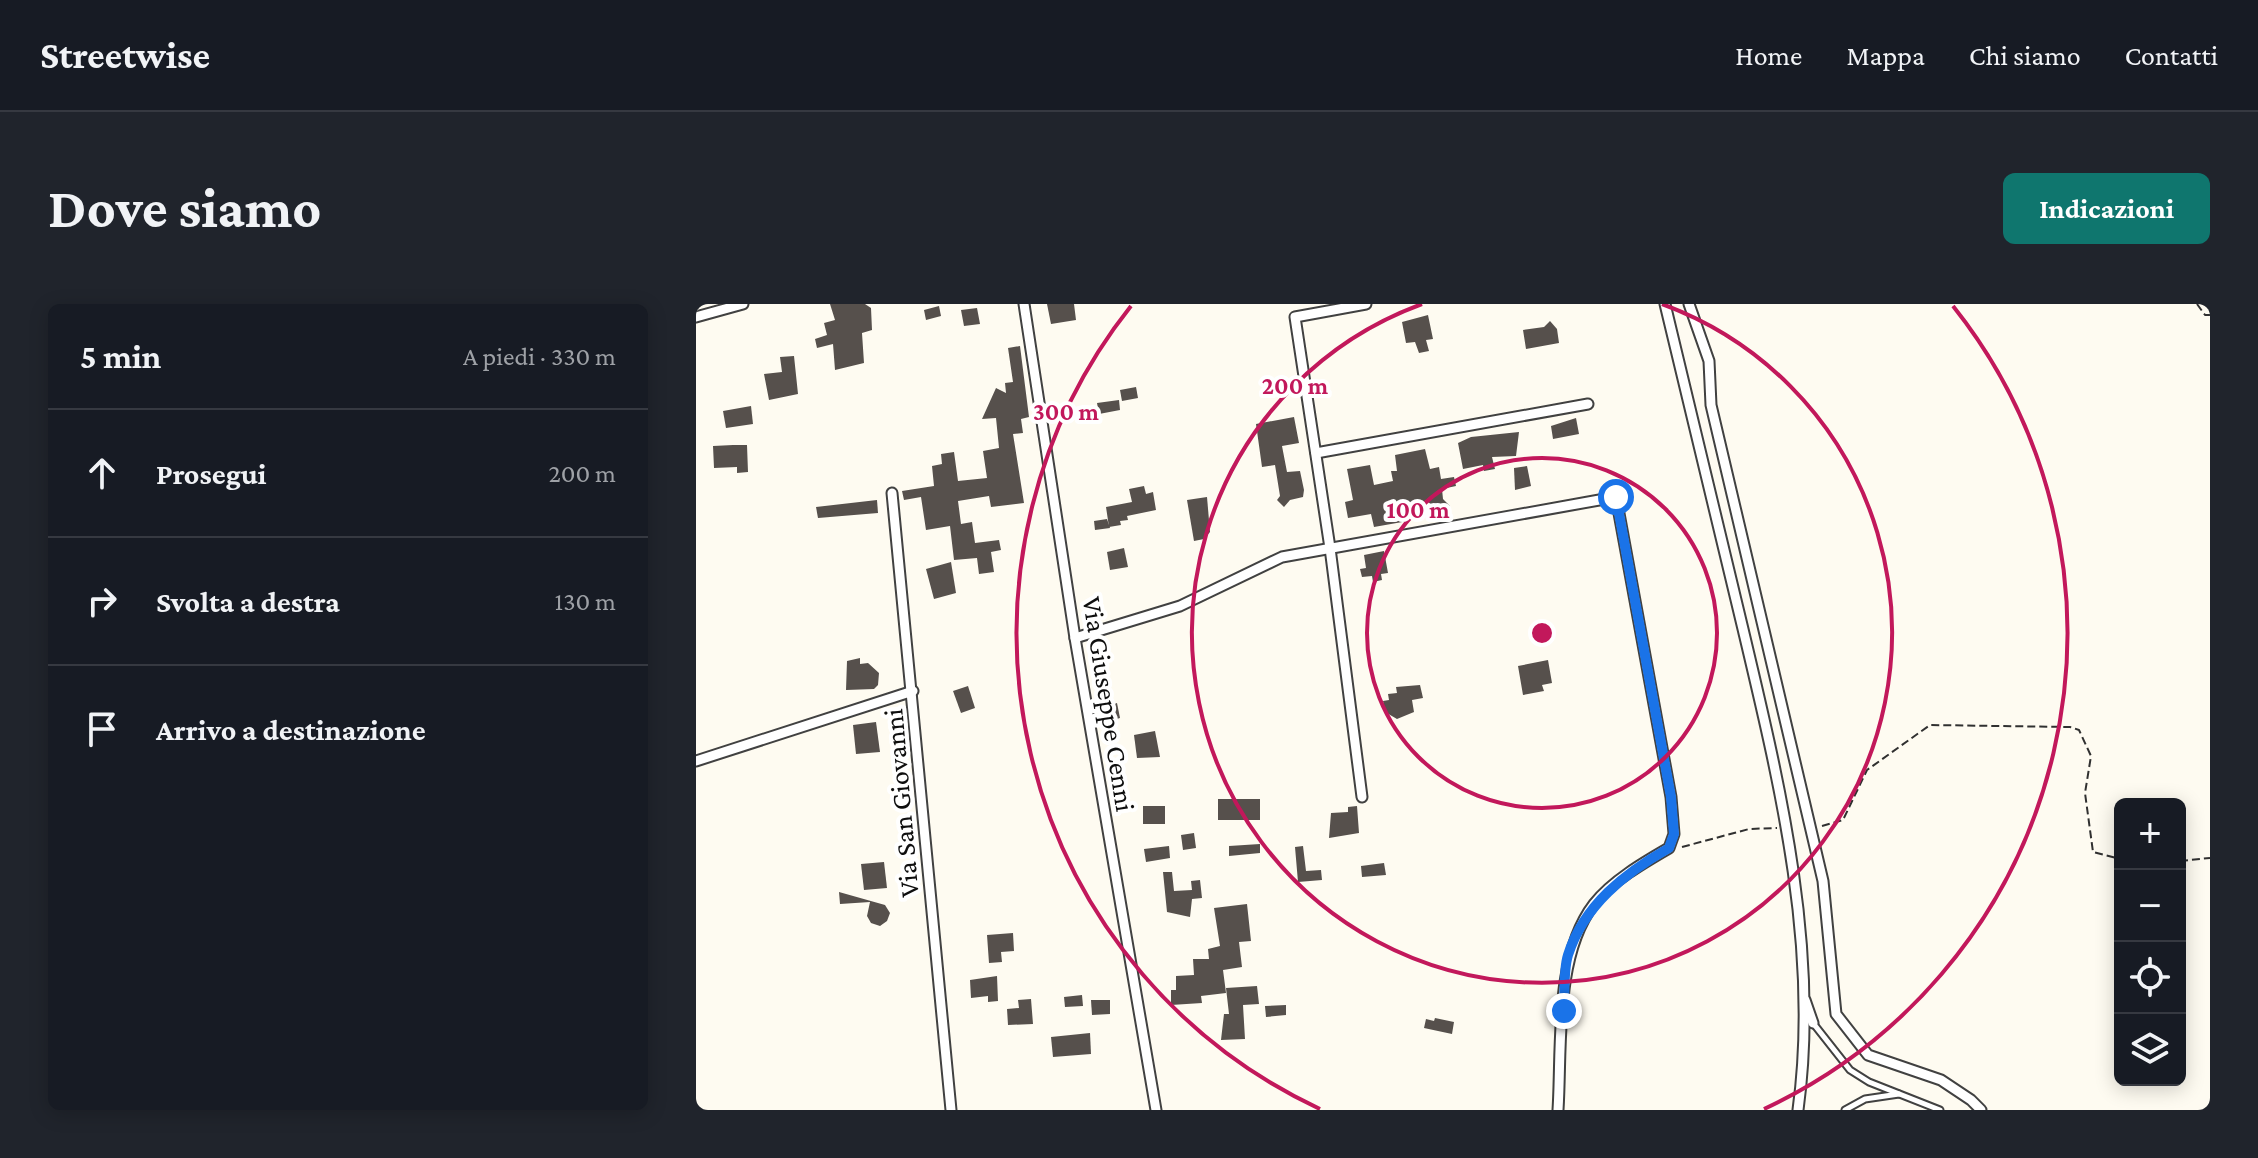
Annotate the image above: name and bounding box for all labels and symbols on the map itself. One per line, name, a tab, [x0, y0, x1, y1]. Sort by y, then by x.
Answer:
text: 200 m	[1262, 372, 1329, 399]
text: 300 m	[1033, 398, 1100, 425]
route start	[1598, 479, 1634, 515]
text: 100 m	[1386, 496, 1450, 523]
street label: Via Giuseppe Cenni	[1077, 594, 1141, 814]
centre of rings	[1528, 619, 1556, 647]
street label: Via San Giovanni	[877, 707, 925, 899]
route end	[1546, 993, 1582, 1029]

